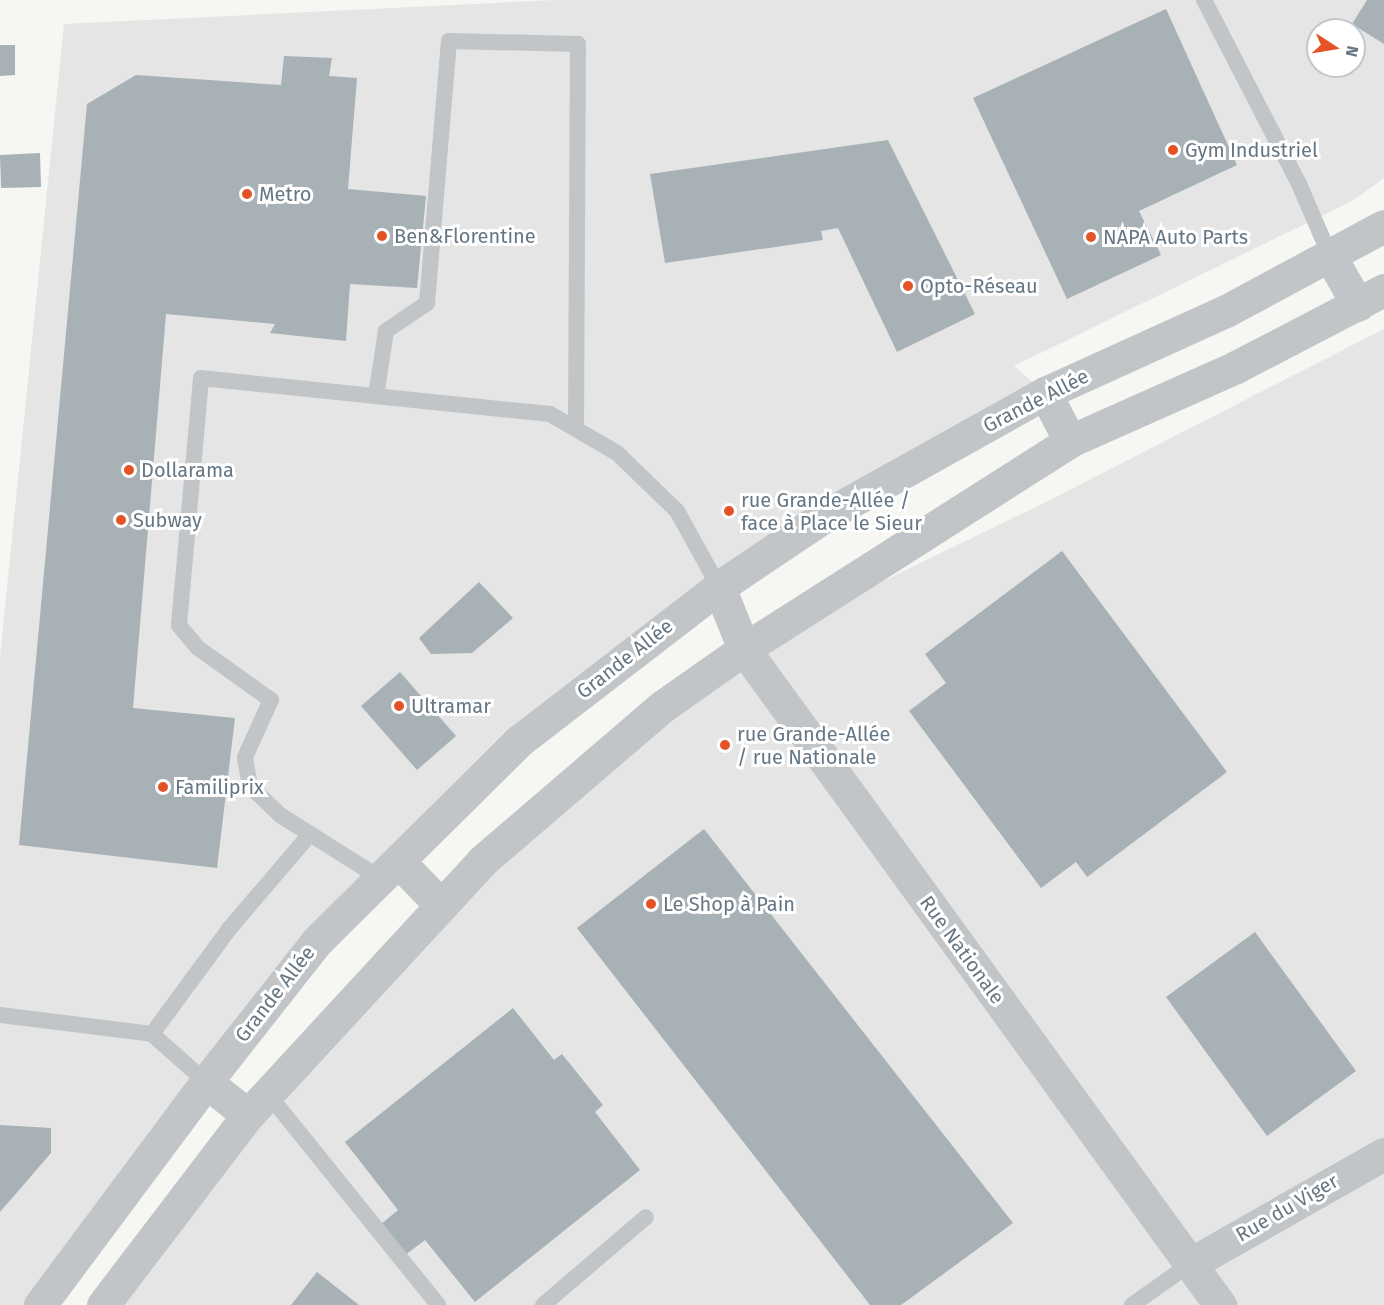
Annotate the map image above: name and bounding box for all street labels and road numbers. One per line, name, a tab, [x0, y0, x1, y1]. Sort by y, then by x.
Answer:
street label: Grande Allée	[979, 364, 1093, 438]
street label: Grande Allée	[572, 614, 678, 704]
street label: Rue Nationale	[915, 891, 1009, 1009]
street label: Grande Allée	[230, 941, 320, 1047]
street label: Rue du Viger	[1232, 1169, 1342, 1247]

